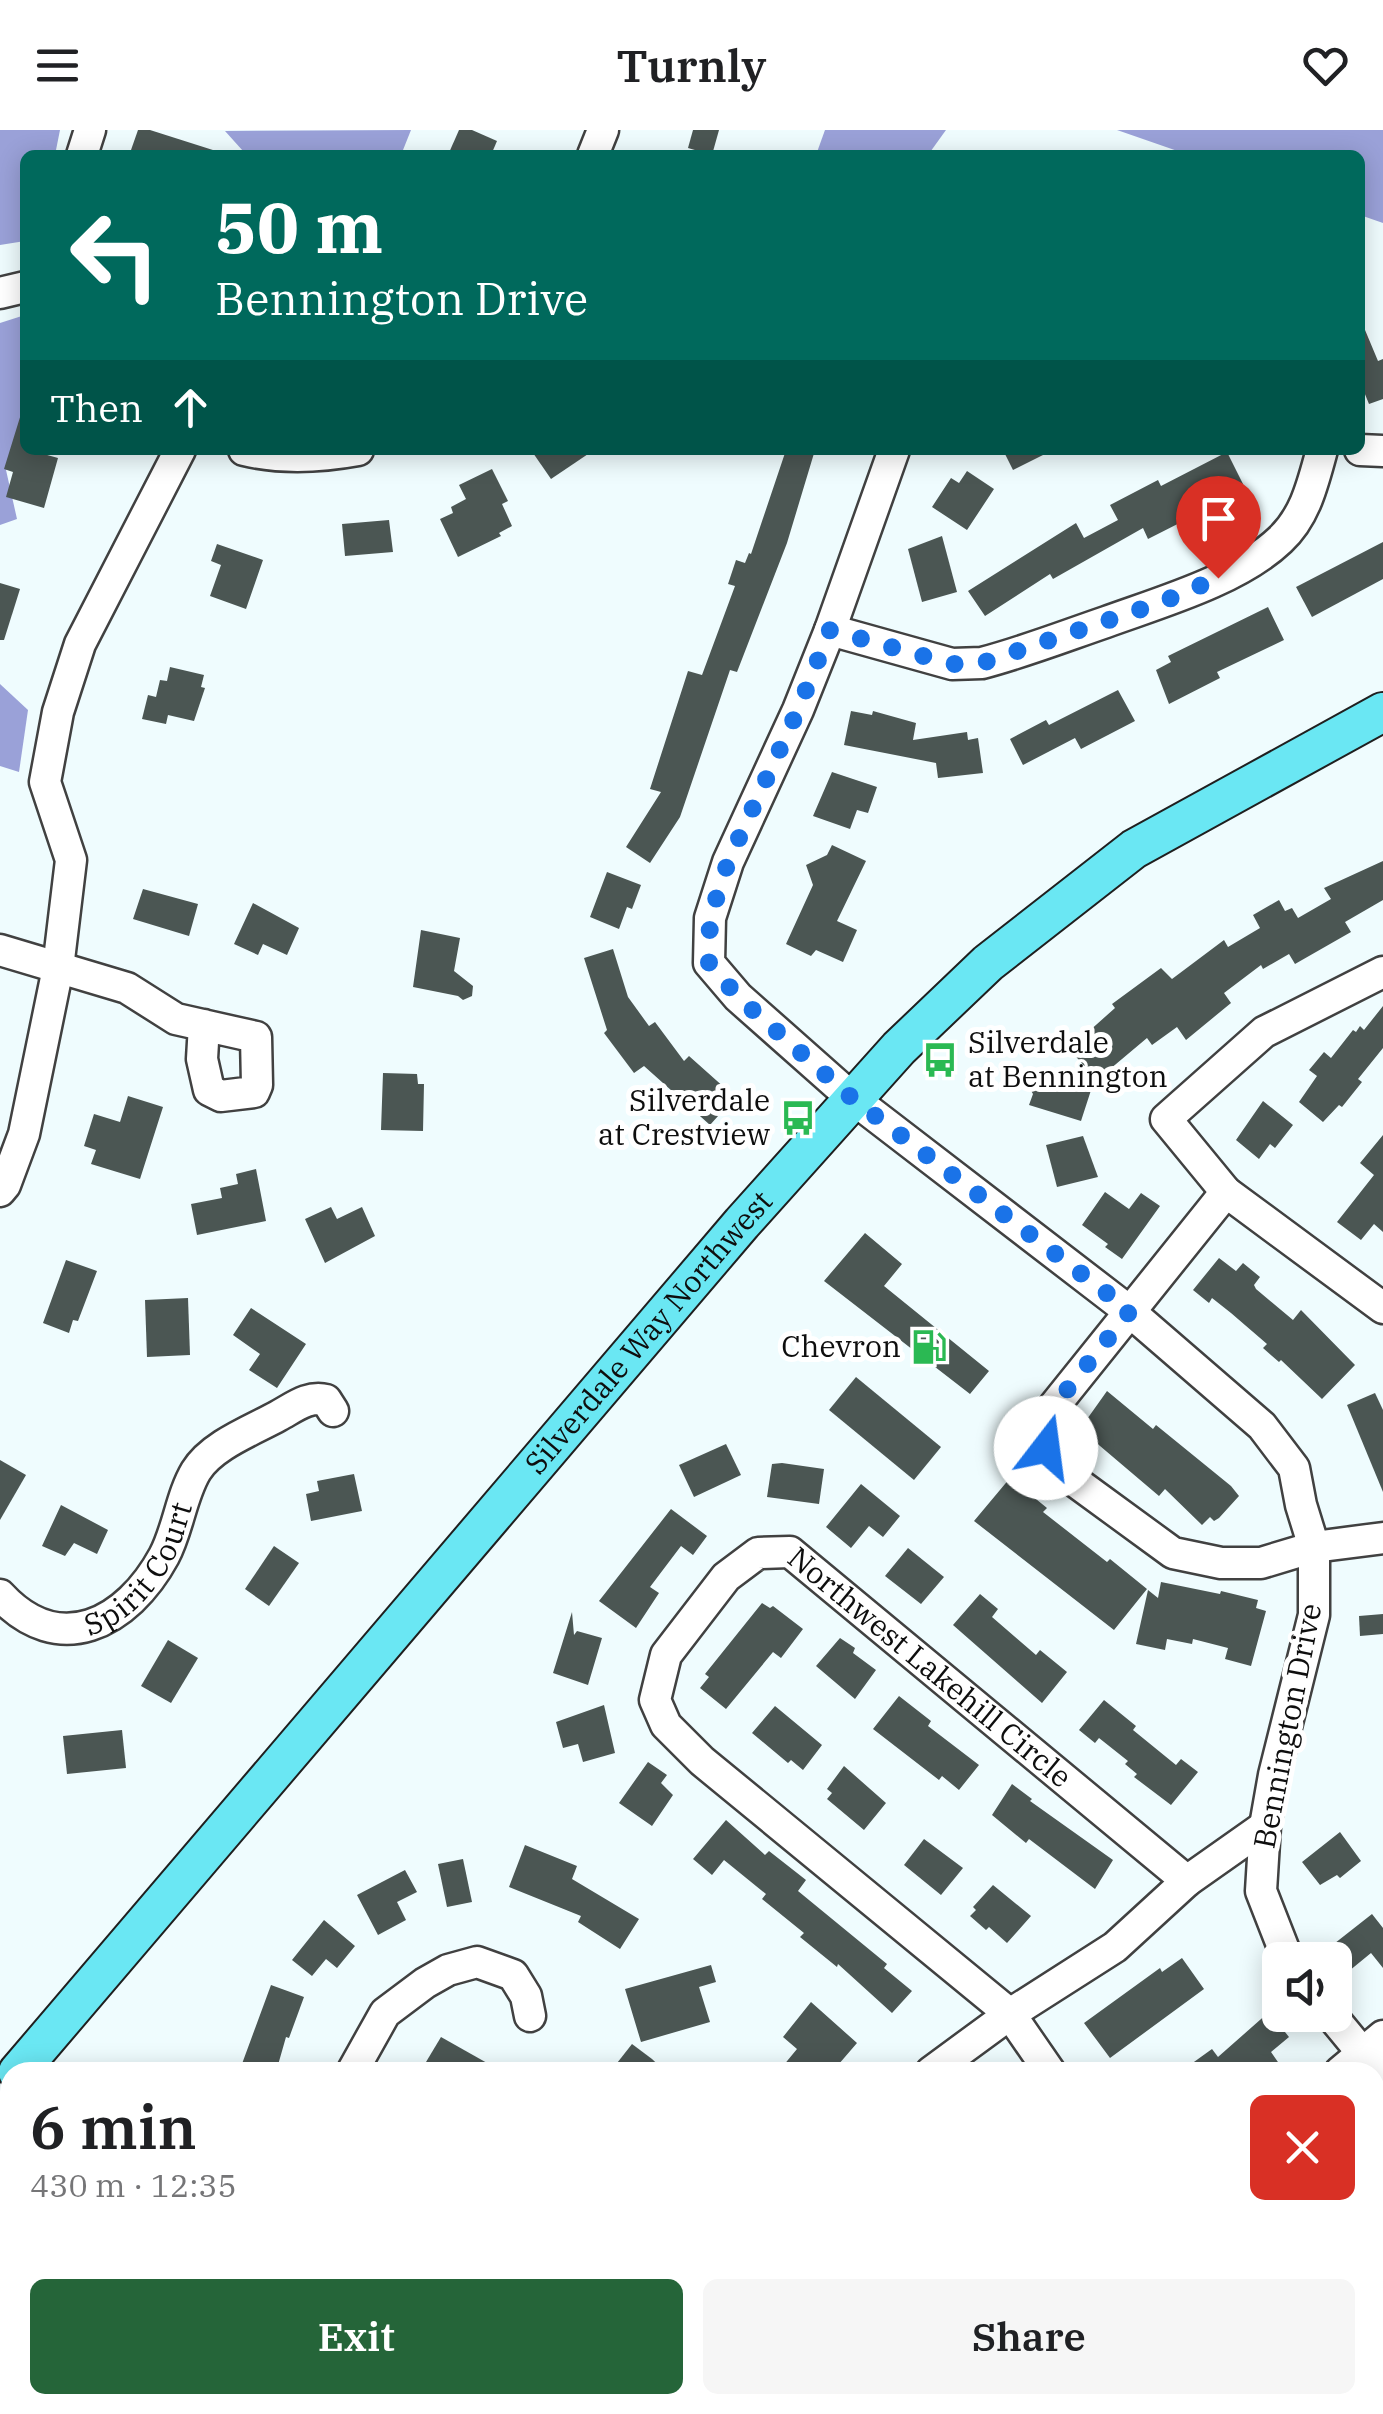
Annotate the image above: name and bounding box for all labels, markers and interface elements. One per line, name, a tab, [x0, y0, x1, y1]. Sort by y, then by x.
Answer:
text: Turnly	[617, 36, 766, 94]
icon: menu	[30, 38, 85, 93]
icon: heart	[1298, 38, 1353, 93]
text: 50 m	[215, 181, 383, 272]
icon: left	[50, 190, 180, 320]
text: Bennington Drive	[215, 269, 588, 327]
icon: ahead	[163, 380, 218, 435]
text: Then	[50, 383, 143, 432]
pin	[1176, 476, 1261, 579]
icon: arrive	[1191, 491, 1246, 546]
place label: Silverdale at Bennington	[968, 1022, 1168, 1095]
bus stop icon: Silverdale at Bennington	[921, 1041, 959, 1079]
place label: Silverdale at Crestview	[598, 1080, 771, 1153]
bus stop icon: Silverdale at Crestview	[779, 1099, 817, 1137]
street label: Silverdale Way Northwest	[516, 1182, 780, 1482]
place label: Chevron	[781, 1326, 901, 1365]
fuel station icon: Chevron	[910, 1328, 948, 1366]
position arrow	[994, 1396, 1098, 1500]
street label: Spirit Court	[78, 1497, 200, 1644]
street label: Northwest Lakehill Circle	[780, 1537, 1080, 1795]
street label: Bennington Drive	[1244, 1600, 1329, 1852]
map controls	[1262, 1942, 1352, 2032]
button: sound	[1262, 1942, 1352, 2032]
text: 6 min	[30, 2087, 197, 2166]
button: close	[1250, 2095, 1355, 2200]
text: 430 m · 12:35	[30, 2164, 237, 2206]
button: Exit	[30, 2279, 683, 2394]
button: Share	[703, 2279, 1355, 2394]

